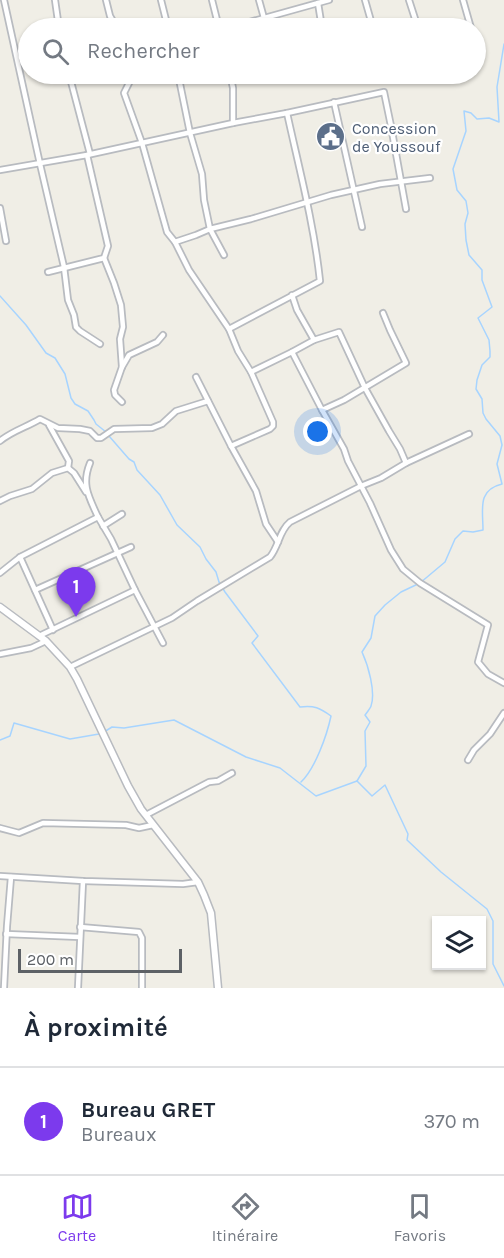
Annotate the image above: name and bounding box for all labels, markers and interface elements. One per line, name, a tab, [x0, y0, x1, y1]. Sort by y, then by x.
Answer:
search box	[18, 18, 486, 84]
icon: search	[39, 35, 72, 68]
text: Rechercher	[87, 38, 200, 64]
place label: Concession de Youssouf	[352, 119, 441, 156]
public building icon: Concession de Youssouf	[315, 121, 347, 153]
your location	[303, 417, 332, 446]
pin: 1	[56, 568, 96, 617]
map controls	[432, 916, 486, 970]
button: layers	[432, 916, 486, 970]
scale bar	[18, 946, 182, 974]
text: 200 m	[27, 950, 74, 969]
text: À proximité	[24, 1012, 168, 1043]
text: Bureau GRET	[81, 1097, 215, 1123]
text: 1	[40, 1110, 47, 1133]
text: 370 m	[423, 1110, 480, 1133]
text: Bureaux	[81, 1123, 156, 1146]
tab: Carte	[58, 1190, 96, 1245]
tab: Itinéraire	[212, 1190, 278, 1245]
tab: Favoris	[394, 1190, 446, 1245]

